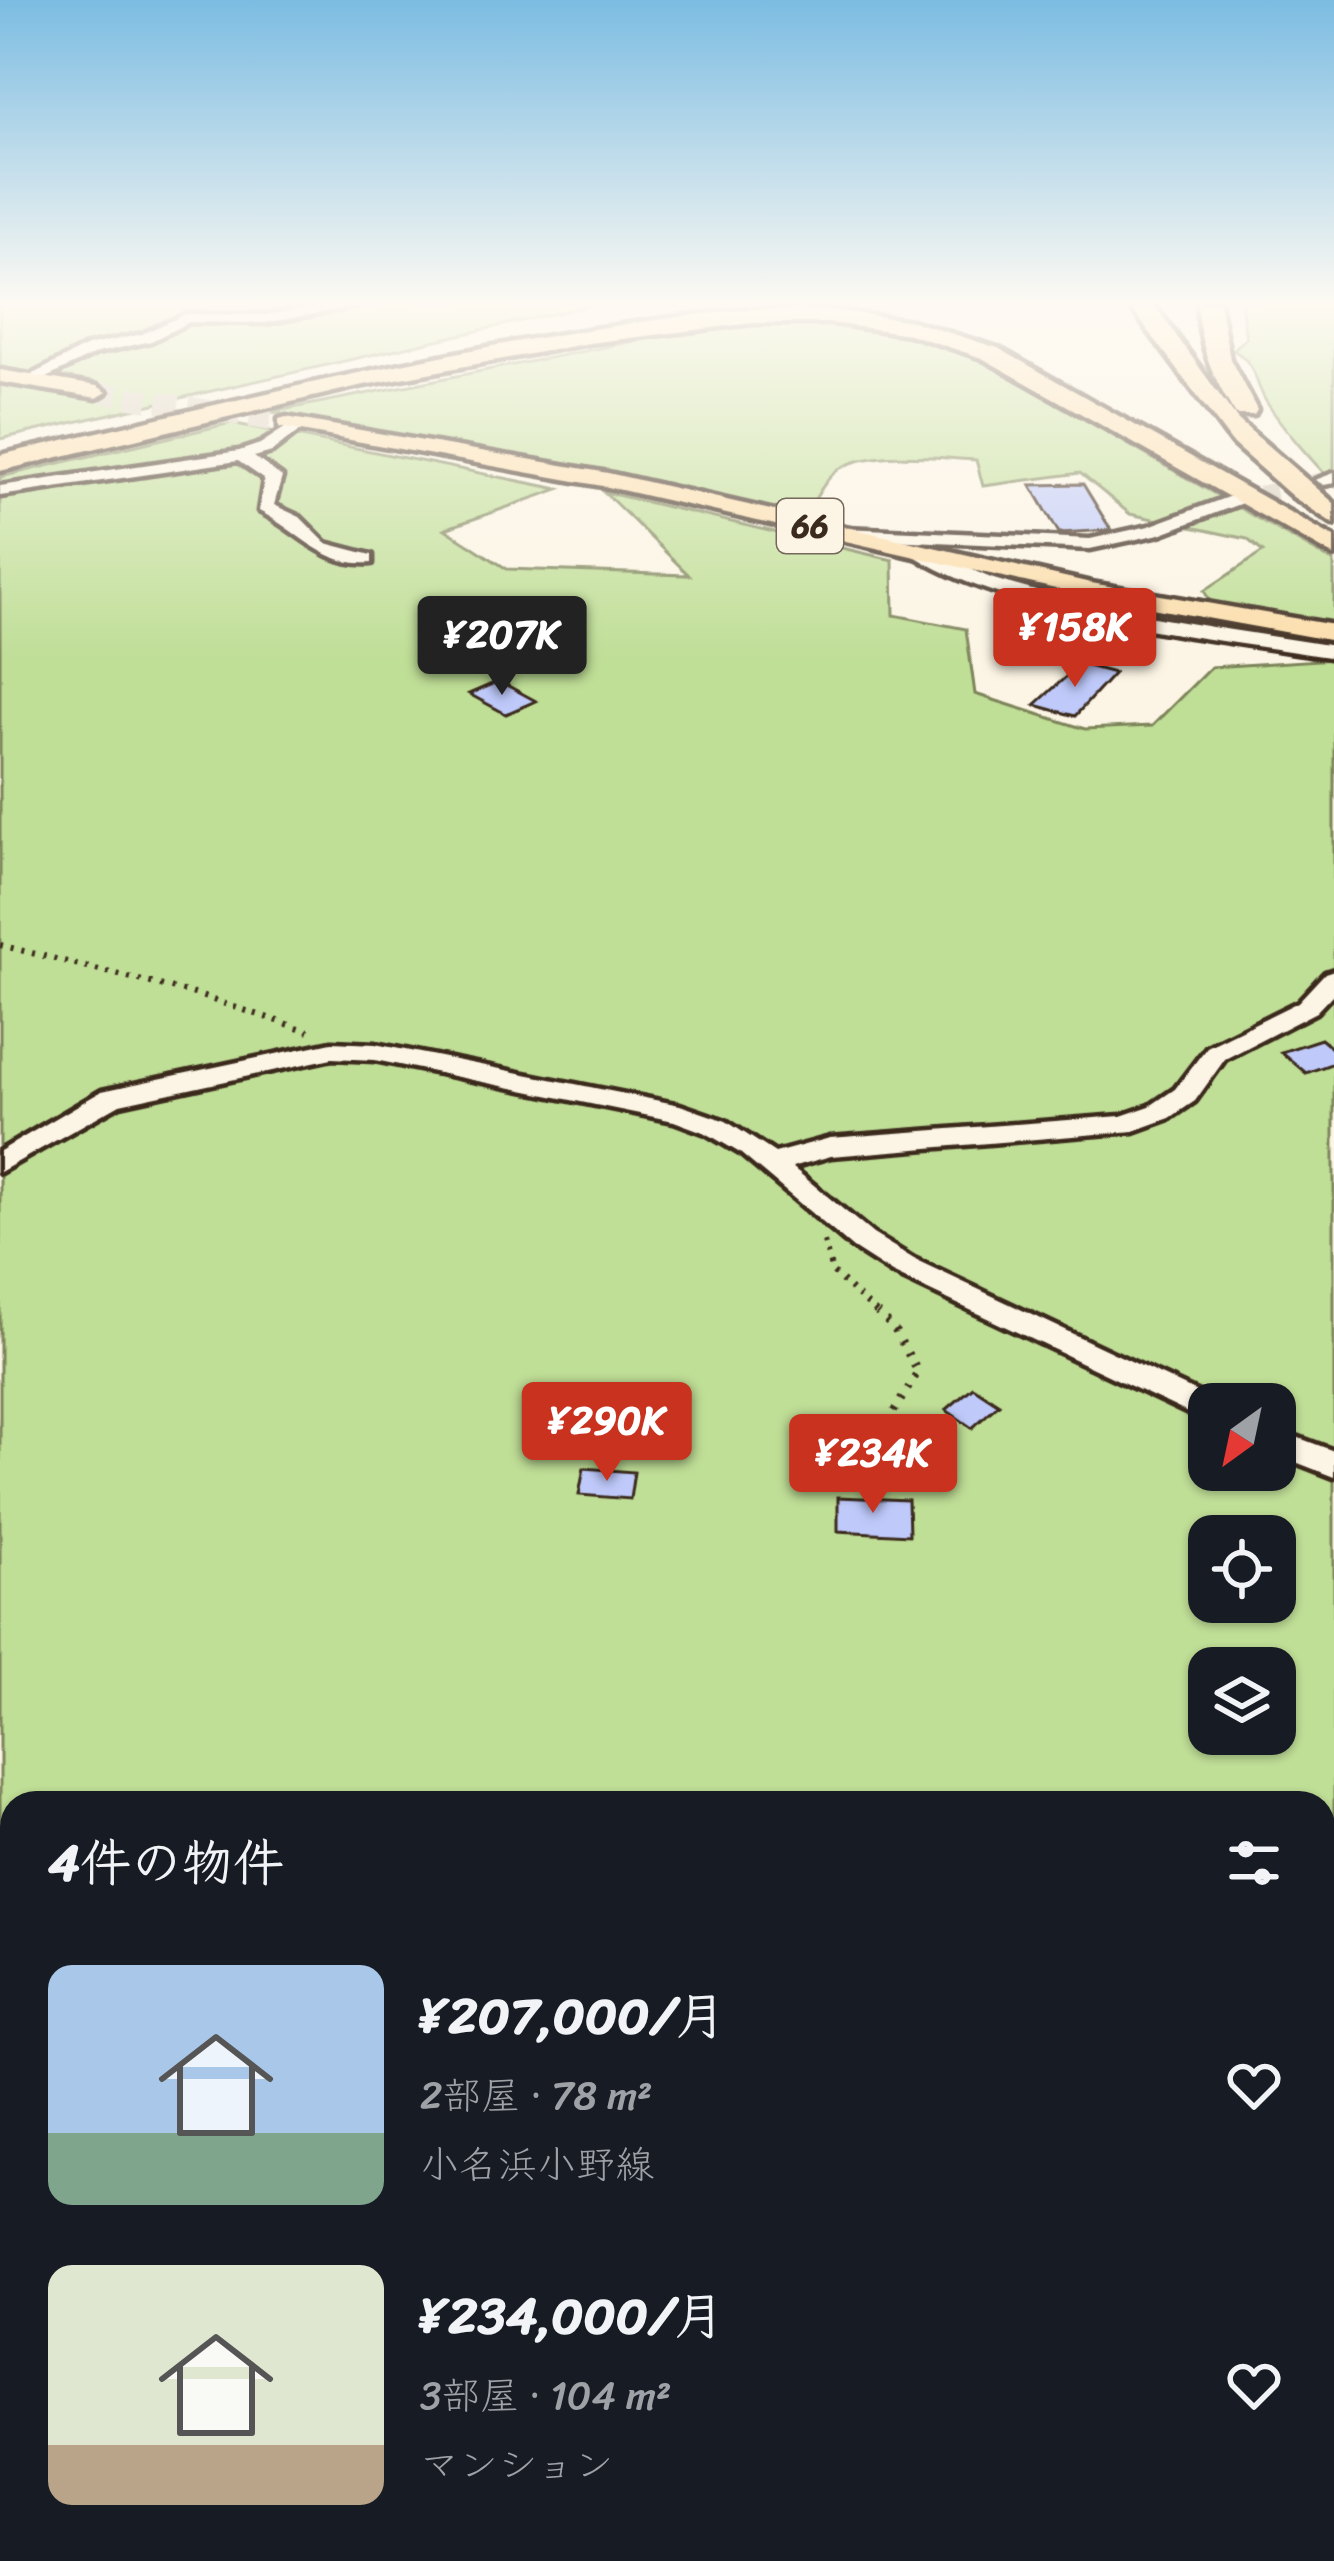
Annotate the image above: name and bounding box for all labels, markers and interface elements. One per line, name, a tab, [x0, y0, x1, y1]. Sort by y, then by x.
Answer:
road number: 66	[777, 499, 843, 553]
pin: ¥158K	[991, 588, 1159, 690]
text: ¥158K	[1020, 592, 1130, 661]
pin: ¥207K	[418, 596, 586, 698]
text: ¥207K	[445, 600, 559, 669]
pin: ¥290K	[523, 1382, 691, 1484]
north arrow	[1188, 1383, 1296, 1491]
map controls	[1188, 1383, 1296, 1755]
text: ¥290K	[549, 1386, 665, 1455]
pin: ¥234K	[789, 1414, 957, 1516]
text: ¥234K	[816, 1418, 930, 1487]
button: locate	[1188, 1515, 1296, 1623]
button: layers	[1188, 1647, 1296, 1755]
text: 4件の物件	[48, 1818, 284, 1908]
icon: filters	[1221, 1830, 1287, 1896]
text: ¥207,000/月	[420, 1971, 726, 2061]
icon: home	[144, 2013, 288, 2157]
icon: heart	[1221, 2052, 1287, 2118]
text: 2部屋 · 78 m²	[420, 2061, 652, 2130]
text: 小名浜小野線	[420, 2130, 654, 2199]
text: ¥234,000/月	[420, 2271, 724, 2361]
icon: home	[144, 2313, 288, 2457]
icon: heart	[1221, 2352, 1287, 2418]
text: 3部屋 · 104 m²	[420, 2361, 671, 2430]
text: マンション	[420, 2430, 613, 2499]

